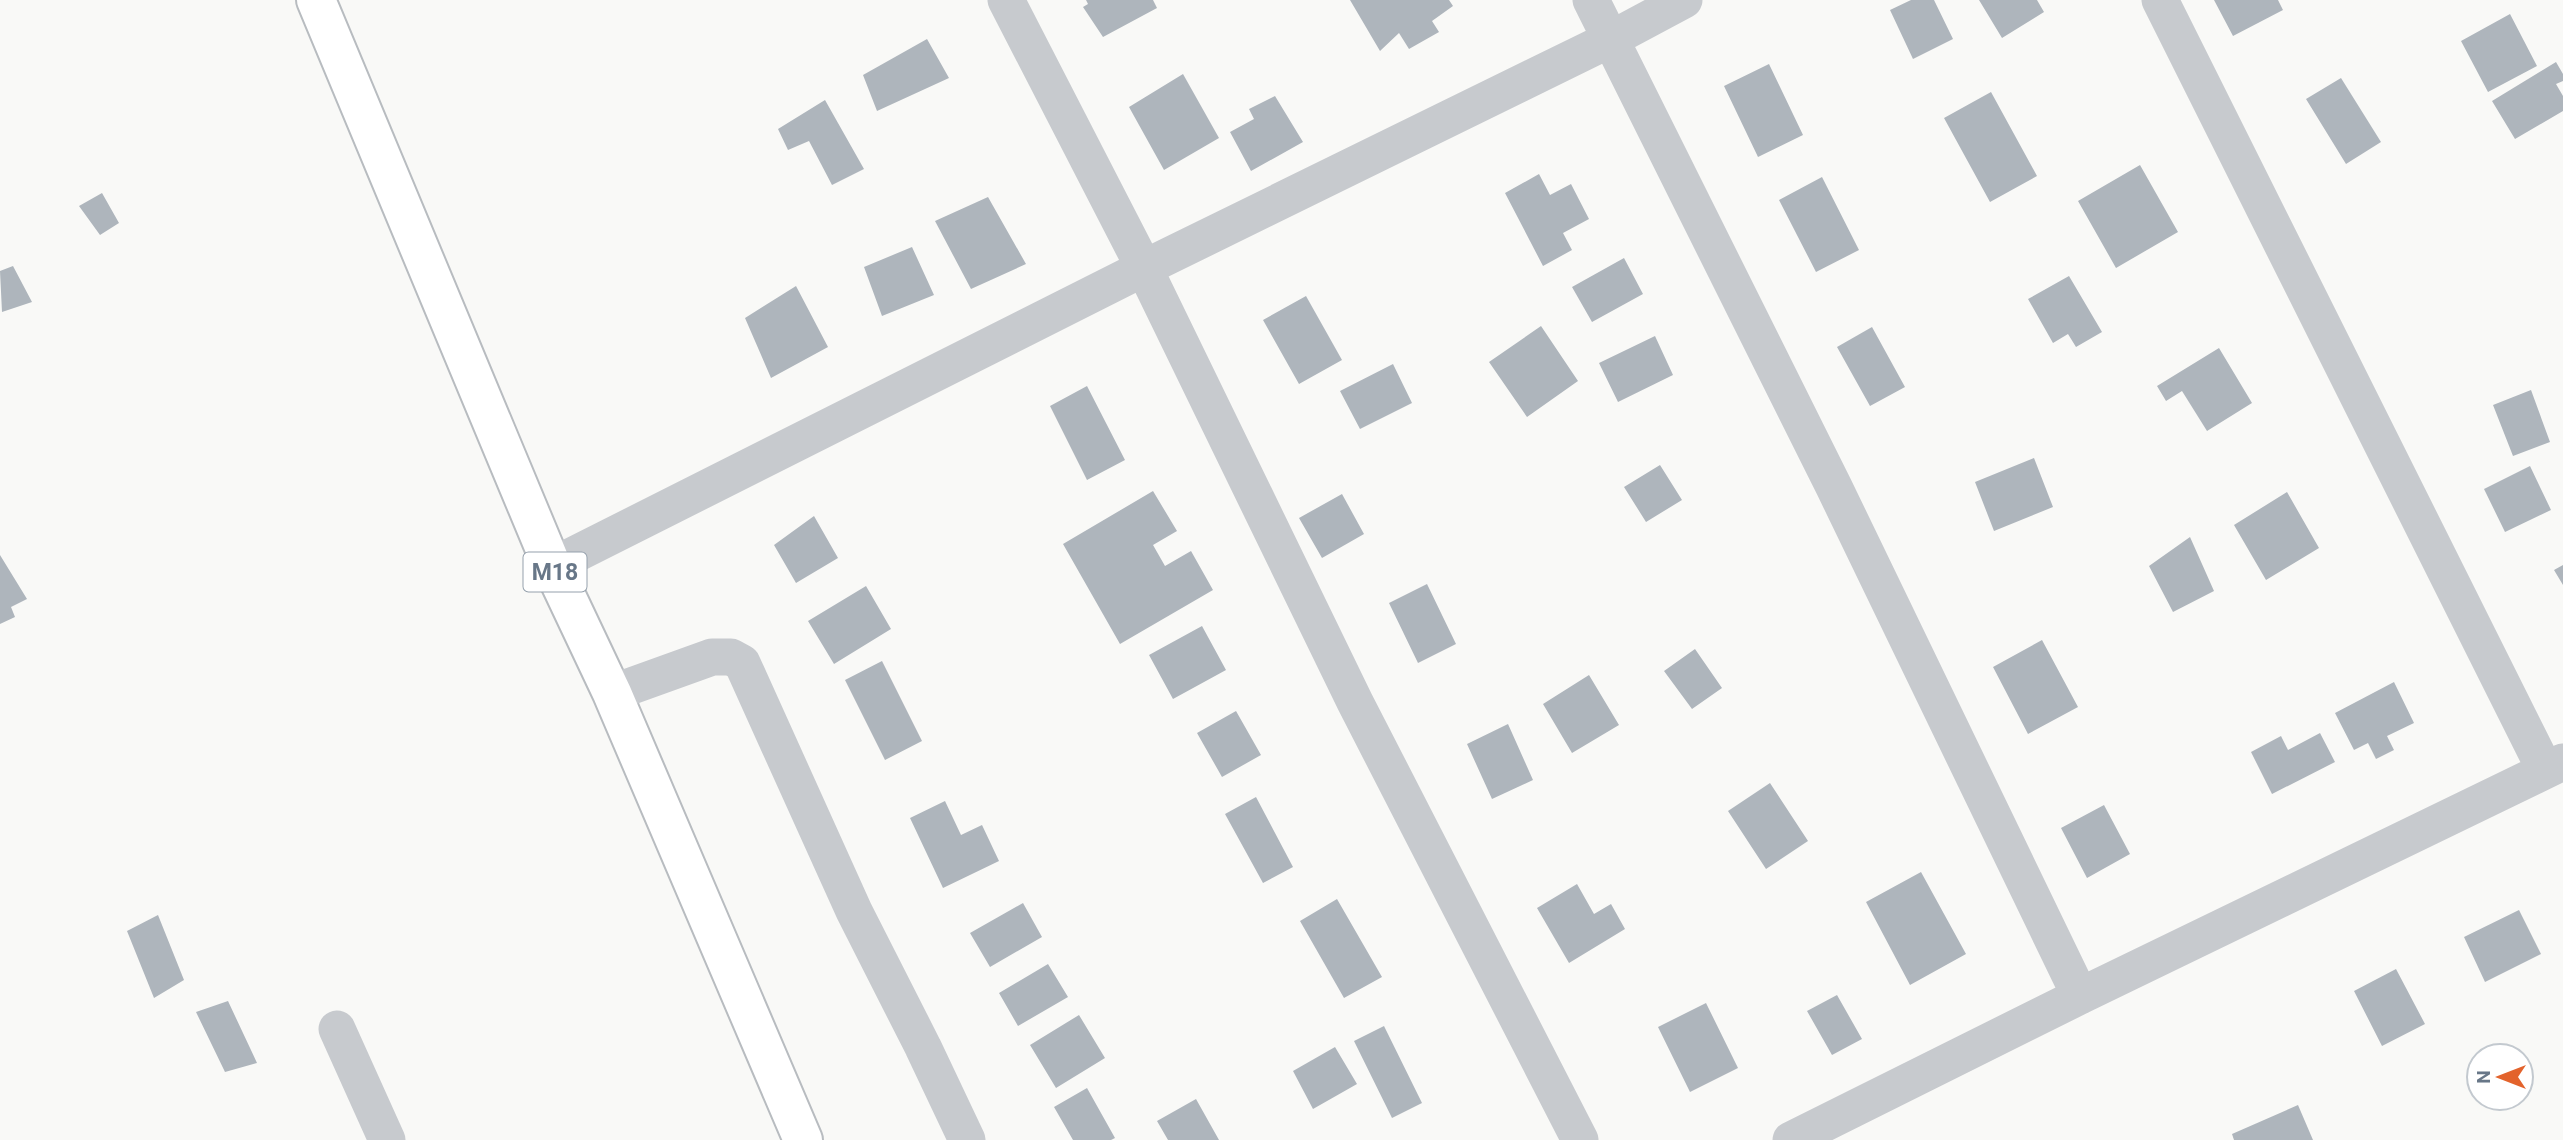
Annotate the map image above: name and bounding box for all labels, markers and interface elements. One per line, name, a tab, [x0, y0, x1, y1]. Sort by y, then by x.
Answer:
road number: M18	[524, 552, 586, 592]
north arrow	[2465, 1042, 2535, 1112]
text: N	[2472, 1070, 2495, 1084]

